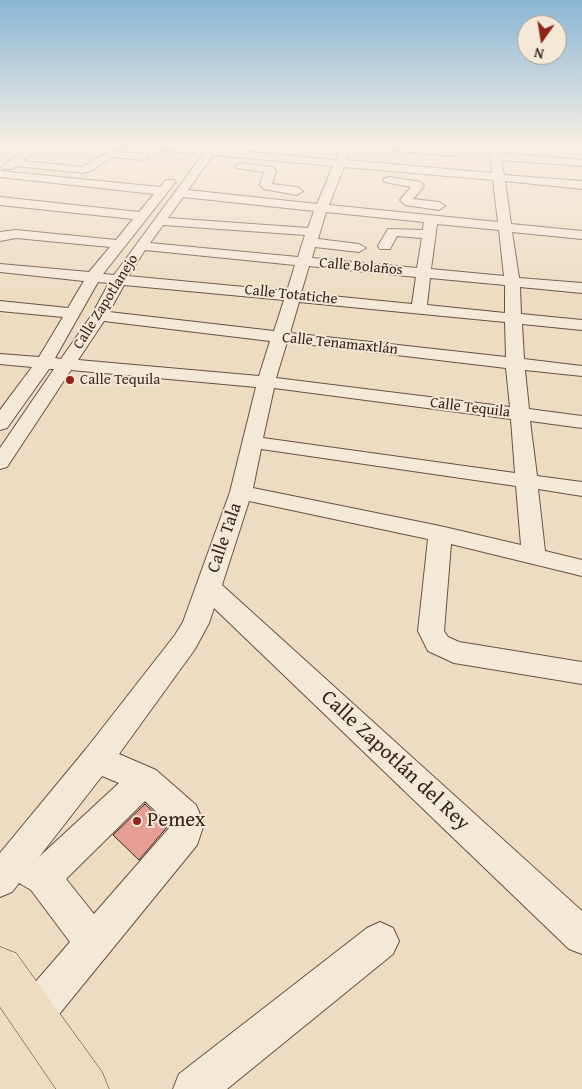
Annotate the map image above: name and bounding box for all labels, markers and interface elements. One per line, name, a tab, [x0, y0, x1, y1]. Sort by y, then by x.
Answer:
north arrow	[517, 15, 567, 65]
text: N	[532, 43, 546, 64]
street label: Calle Zapotlanejo	[70, 251, 142, 353]
street label: Calle Bolaños	[319, 254, 403, 280]
street label: Calle Totatiche	[244, 281, 338, 309]
street label: Calle Tenamaxtlán	[281, 329, 399, 359]
place label: Calle Tequila	[80, 371, 160, 389]
marker: Calle Tequila	[64, 374, 76, 386]
street label: Calle Tequila	[429, 394, 511, 422]
street label: Calle Tala	[203, 500, 247, 576]
street label: Calle Zapotlán del Rey	[315, 686, 475, 836]
place label: Pemex	[147, 808, 206, 834]
marker: Pemex	[131, 815, 143, 827]

